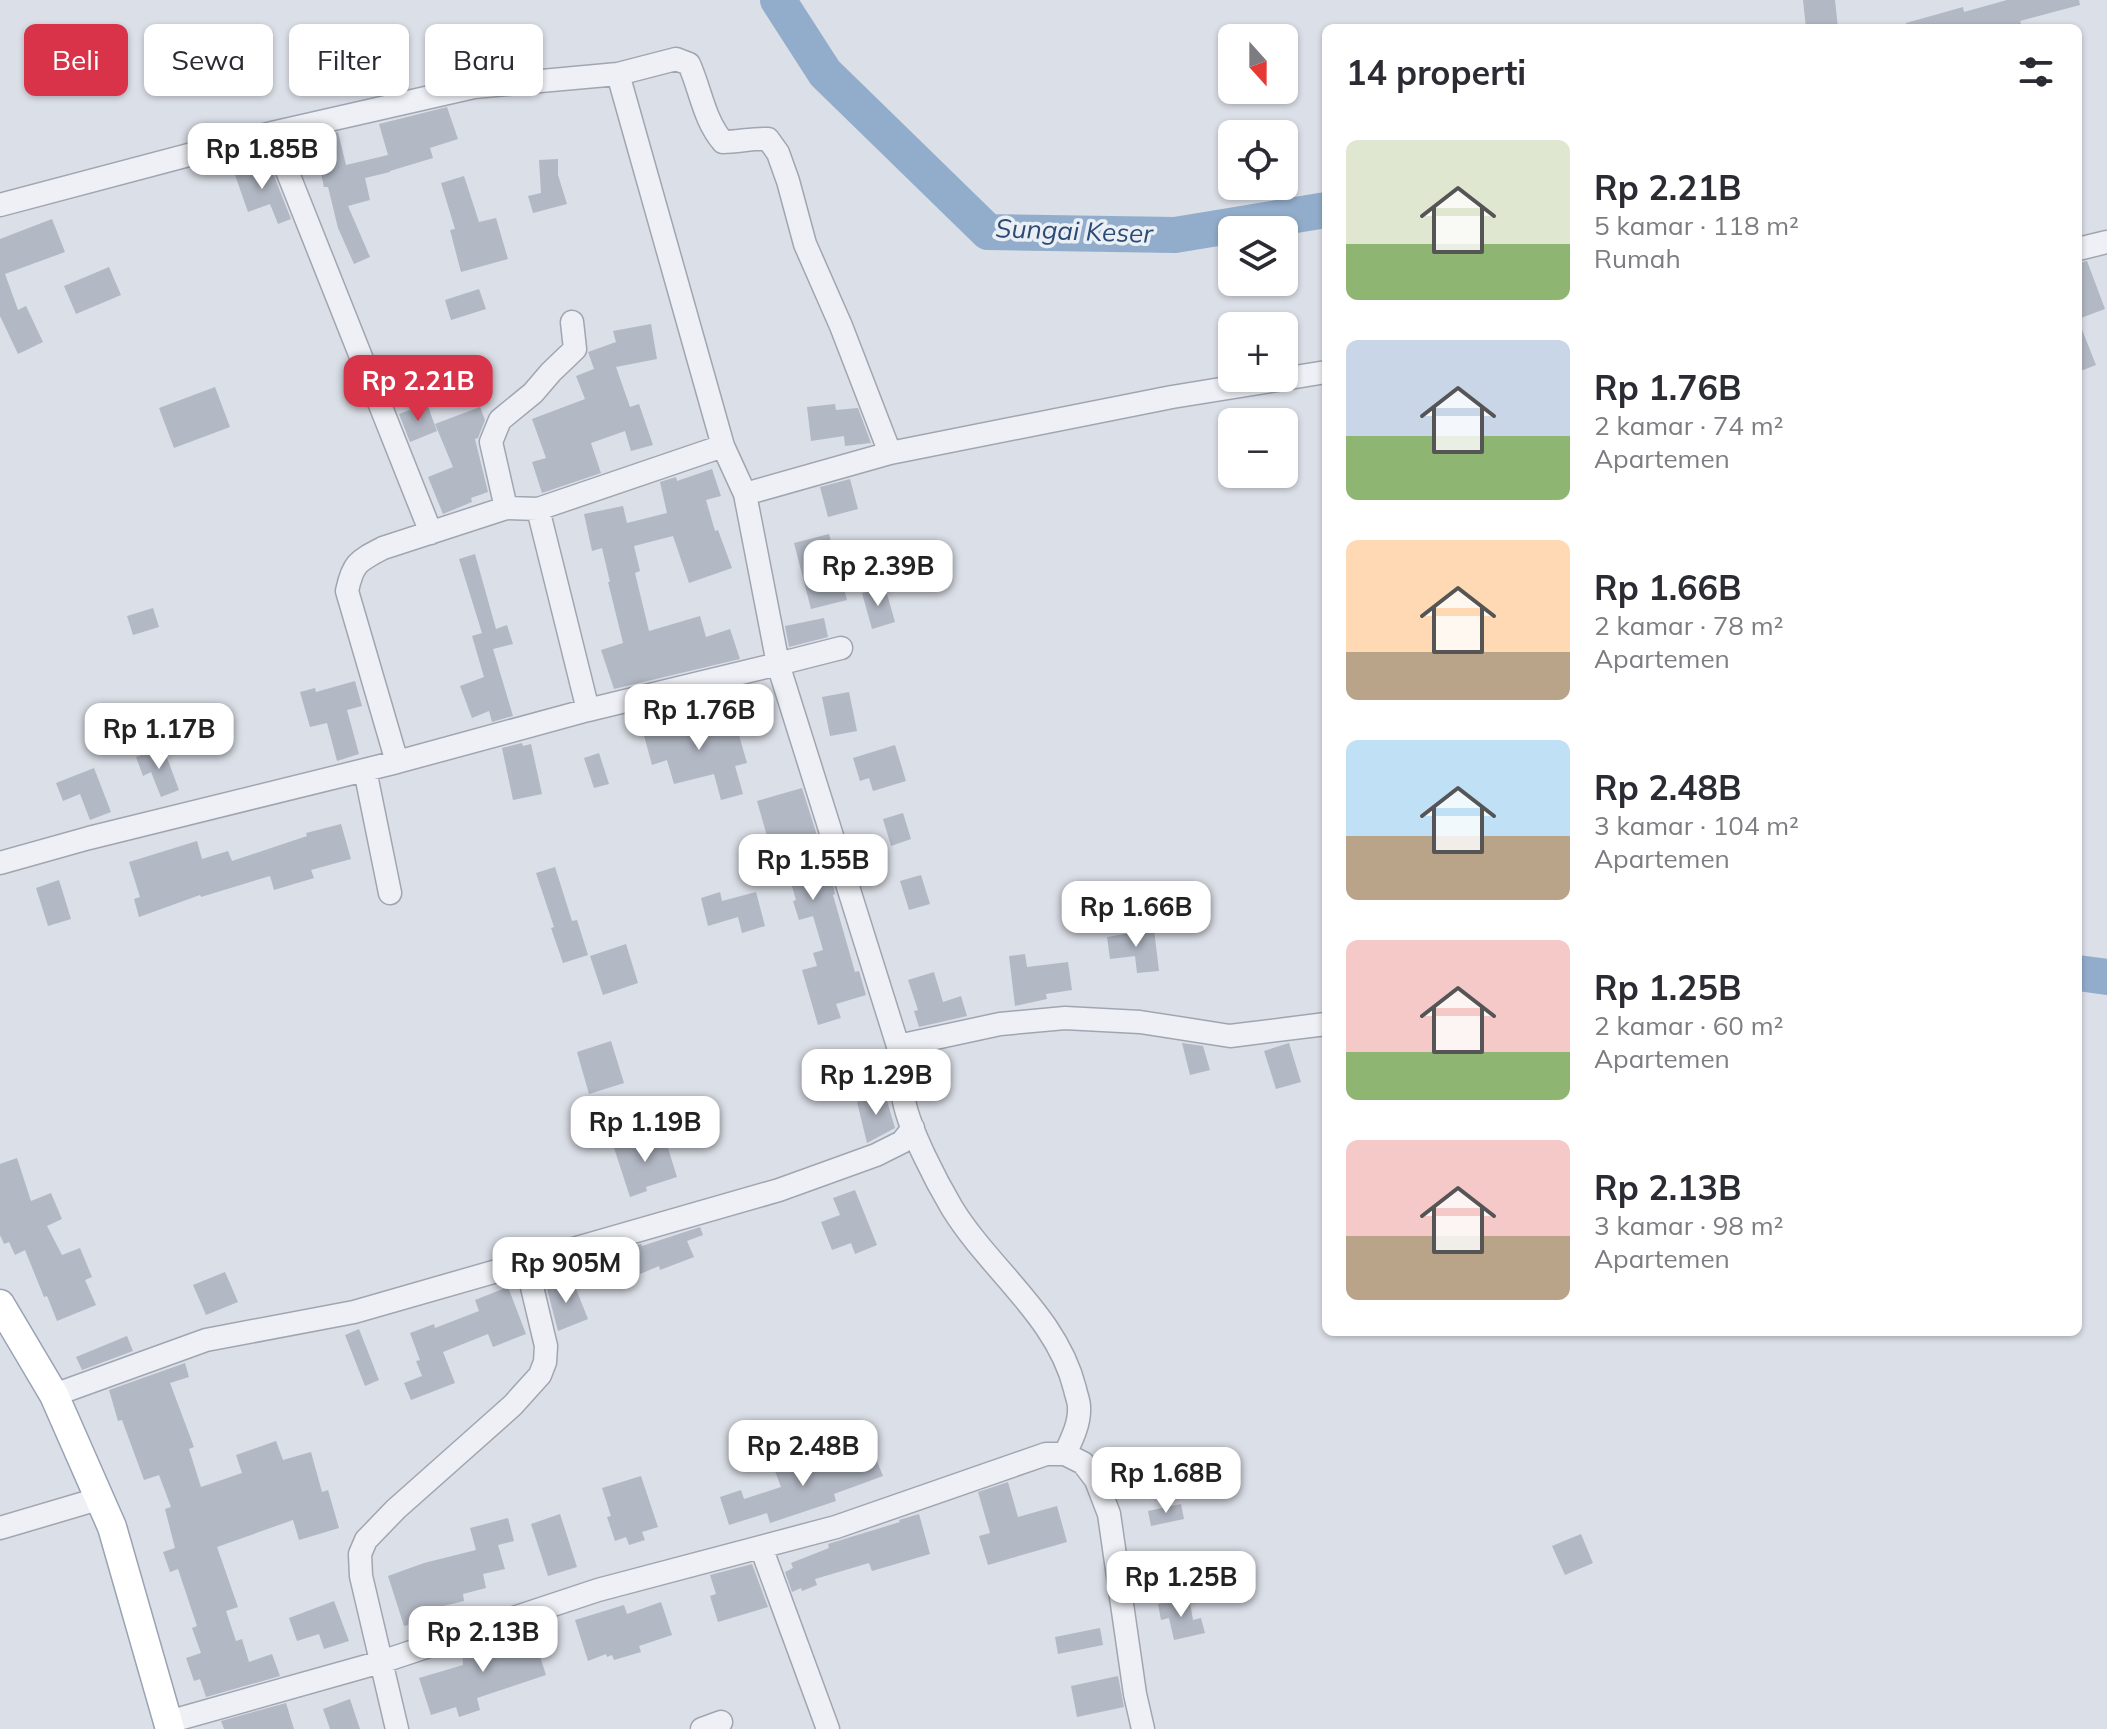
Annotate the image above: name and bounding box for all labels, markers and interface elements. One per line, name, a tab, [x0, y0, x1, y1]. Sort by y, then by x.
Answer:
chip: Beli	[24, 24, 128, 96]
chip: Sewa	[144, 24, 273, 96]
chip: Filter	[289, 24, 409, 96]
chip: Baru	[425, 24, 543, 96]
north arrow	[1218, 24, 1298, 104]
map controls	[1218, 24, 1298, 488]
icon: filters	[2014, 50, 2058, 94]
text: 14 properti	[1346, 51, 1526, 94]
button: locate	[1218, 120, 1298, 200]
pin: Rp 1.85B	[179, 123, 345, 191]
text: Rp 1.85B	[206, 132, 318, 165]
text: Rp 2.21B	[1594, 166, 1741, 209]
icon: home	[1410, 172, 1506, 268]
text: 5 kamar · 118 m²	[1594, 209, 1799, 242]
water label: Sungai Keser	[995, 211, 1155, 250]
button: layers	[1218, 216, 1298, 296]
text: Rumah	[1594, 242, 1681, 275]
button: +	[1218, 312, 1298, 392]
pin: Rp 2.21B	[335, 355, 501, 423]
text: Rp 2.21B	[362, 364, 474, 397]
text: Rp 1.76B	[1594, 366, 1741, 409]
icon: home	[1410, 372, 1506, 468]
button: −	[1218, 408, 1298, 488]
text: 2 kamar · 74 m²	[1594, 409, 1783, 442]
text: Apartemen	[1594, 442, 1730, 475]
pin: Rp 2.39B	[795, 540, 961, 608]
text: Rp 2.39B	[822, 549, 934, 582]
text: Rp 1.66B	[1594, 566, 1741, 609]
icon: home	[1410, 572, 1506, 668]
text: 2 kamar · 78 m²	[1594, 609, 1783, 642]
text: Apartemen	[1594, 642, 1730, 675]
pin: Rp 1.76B	[616, 684, 782, 752]
text: Rp 1.76B	[643, 693, 755, 726]
pin: Rp 1.17B	[76, 703, 242, 771]
text: Rp 1.17B	[103, 712, 215, 745]
text: Rp 2.48B	[1594, 766, 1741, 809]
icon: home	[1410, 772, 1506, 868]
text: 3 kamar · 104 m²	[1594, 809, 1799, 842]
pin: Rp 1.55B	[730, 834, 896, 902]
text: Apartemen	[1594, 842, 1730, 875]
text: Rp 1.55B	[757, 843, 869, 876]
pin: Rp 1.66B	[1053, 881, 1219, 949]
text: Rp 1.66B	[1080, 890, 1192, 923]
text: Rp 1.25B	[1594, 966, 1741, 1009]
icon: home	[1410, 972, 1506, 1068]
text: 2 kamar · 60 m²	[1594, 1009, 1783, 1042]
text: Apartemen	[1594, 1042, 1730, 1075]
pin: Rp 1.29B	[793, 1049, 959, 1117]
text: Rp 1.29B	[820, 1058, 932, 1091]
pin: Rp 1.19B	[562, 1096, 728, 1164]
text: Rp 1.19B	[589, 1105, 701, 1138]
text: Rp 2.13B	[1594, 1166, 1741, 1209]
icon: home	[1410, 1172, 1506, 1268]
text: 3 kamar · 98 m²	[1594, 1209, 1783, 1242]
pin: Rp 905M	[492, 1237, 640, 1305]
text: Apartemen	[1594, 1242, 1730, 1275]
text: Rp 905M	[511, 1246, 621, 1279]
pin: Rp 2.48B	[720, 1420, 886, 1488]
text: Rp 2.48B	[747, 1429, 859, 1462]
pin: Rp 1.68B	[1083, 1447, 1249, 1515]
text: Rp 1.68B	[1110, 1456, 1222, 1489]
pin: Rp 1.25B	[1098, 1551, 1264, 1619]
text: Rp 1.25B	[1125, 1560, 1237, 1593]
pin: Rp 2.13B	[400, 1606, 566, 1674]
text: Rp 2.13B	[427, 1615, 539, 1648]

